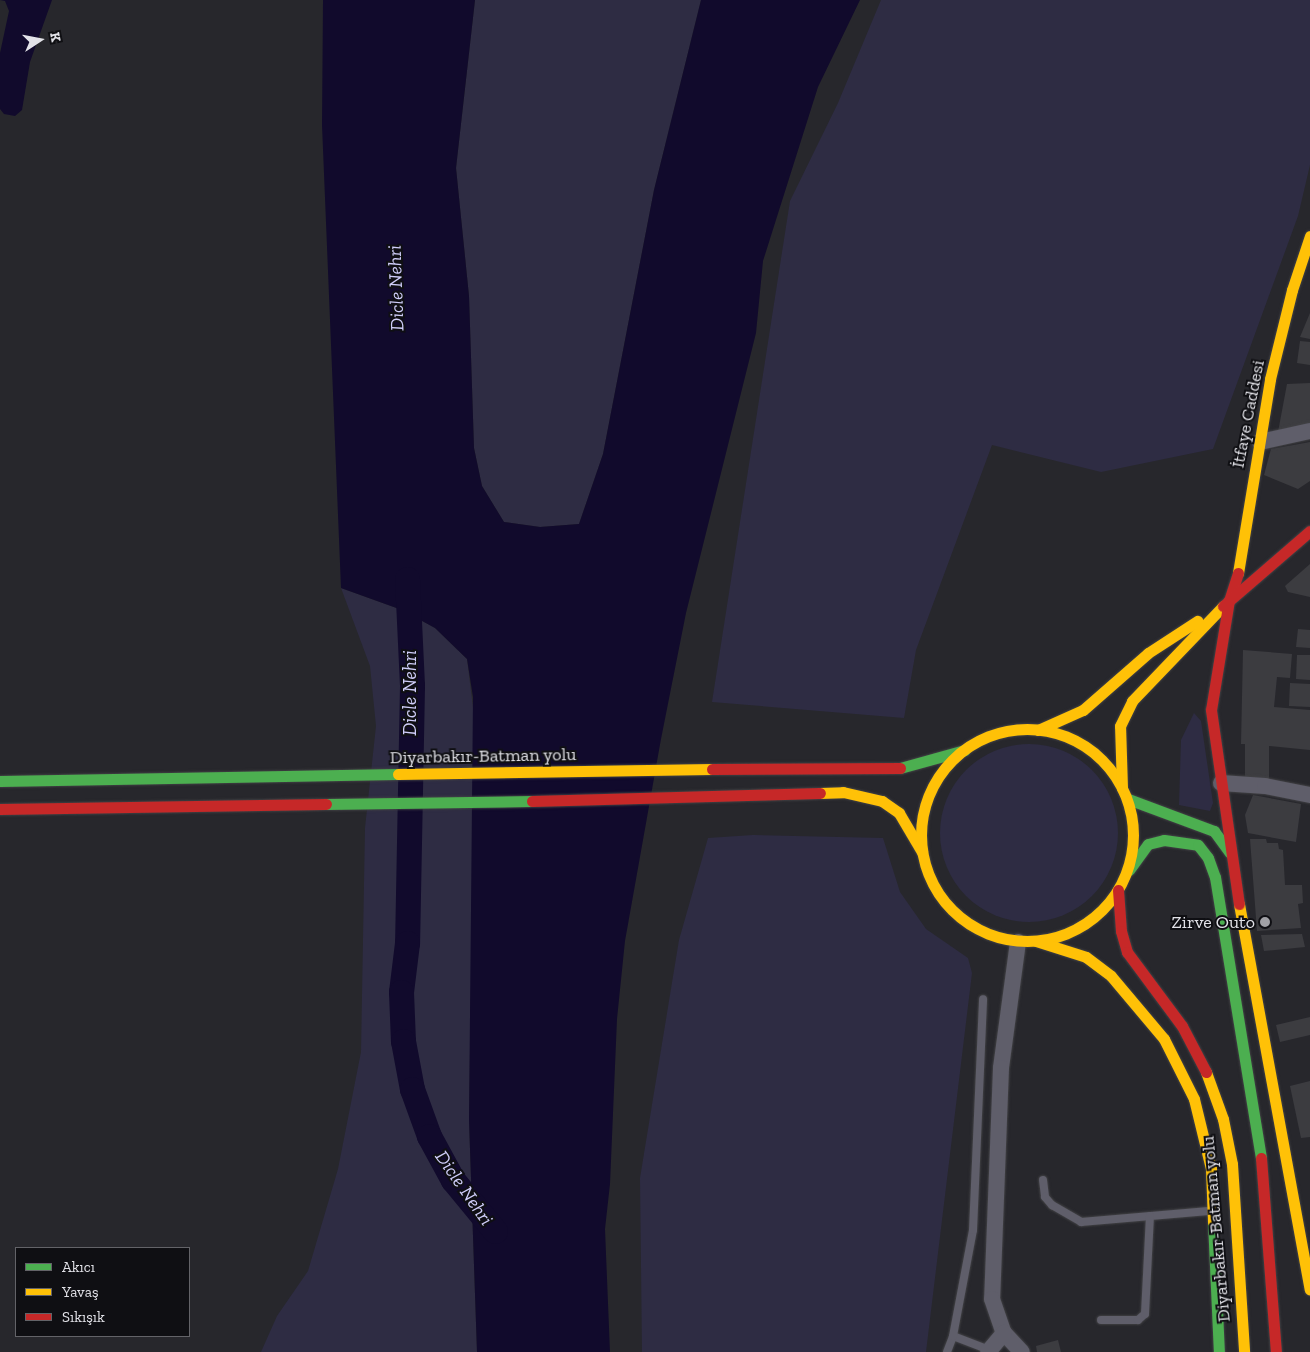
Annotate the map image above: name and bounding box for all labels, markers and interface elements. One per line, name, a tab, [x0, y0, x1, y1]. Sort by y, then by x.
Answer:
north arrow	[15, 15, 65, 65]
text: K	[46, 31, 64, 43]
water label: Dicle Nehri	[383, 245, 409, 331]
street label: İtfaye Caddesi	[1227, 358, 1269, 470]
water label: Dicle Nehri	[399, 650, 421, 736]
street label: Diyarbakır-Batman yolu	[389, 744, 577, 768]
place label: Zirve Outo	[1171, 911, 1255, 933]
marker: Zirve Outo	[1259, 916, 1271, 928]
street label: Diyarbakır-Batman yolu	[1197, 1135, 1235, 1323]
water label: Dicle Nehri	[430, 1146, 498, 1230]
legend	[15, 1247, 190, 1337]
text: Akıcı	[62, 1258, 95, 1276]
text: Yavaş	[62, 1283, 99, 1301]
text: Sıkışık	[62, 1308, 105, 1326]

